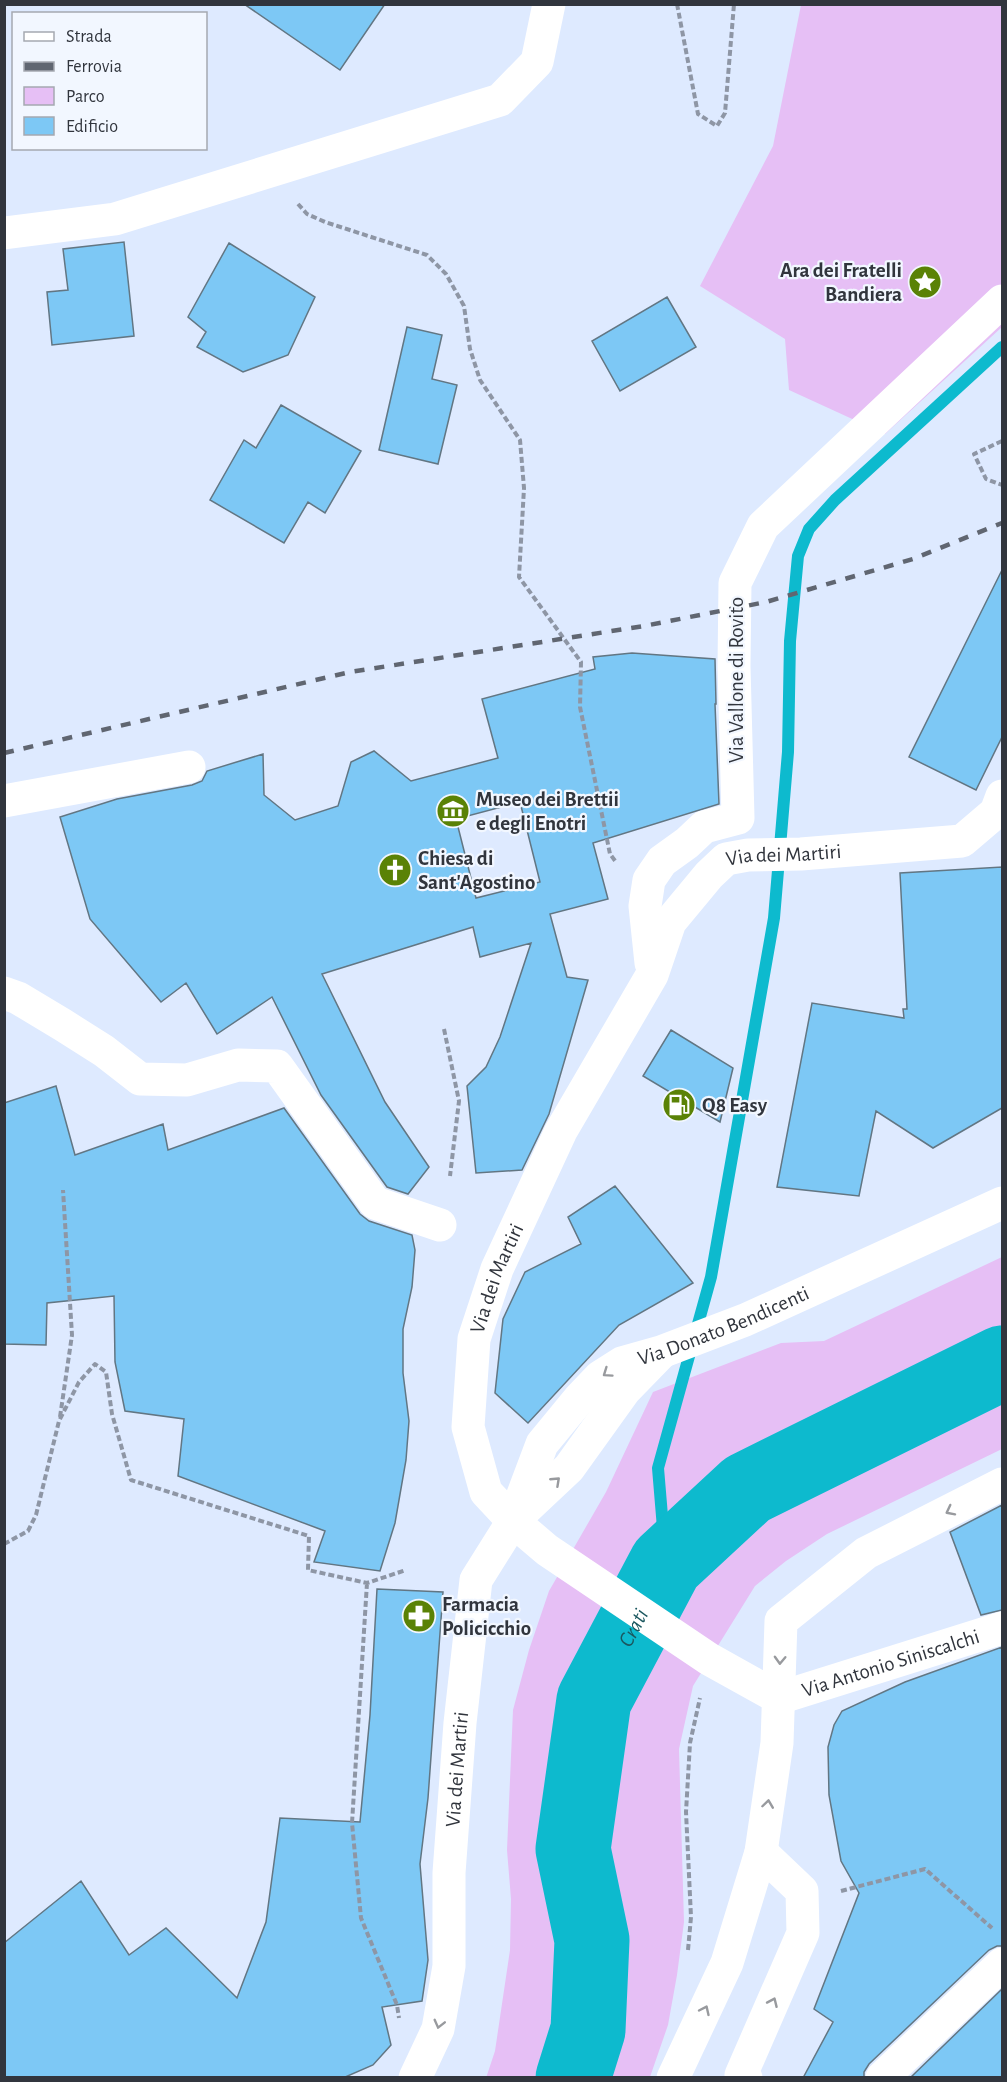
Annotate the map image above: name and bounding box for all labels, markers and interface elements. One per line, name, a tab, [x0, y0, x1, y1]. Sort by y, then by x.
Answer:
legend	[12, 12, 207, 150]
text: Strada	[66, 28, 112, 46]
text: Ferrovia	[66, 58, 122, 76]
text: Parco	[66, 88, 105, 106]
text: Edificio	[66, 118, 118, 136]
place label: Ara dei Fratelli Bandiera	[780, 260, 902, 305]
place icon: Ara dei Fratelli Bandiera	[907, 264, 943, 300]
street label: Via Vallone di Rovito	[726, 597, 747, 763]
place label: Museo dei Brettii e degli Enotri	[476, 789, 619, 834]
museum icon: Museo dei Brettii e degli Enotri	[435, 793, 471, 829]
street label: Via dei Martiri	[724, 841, 842, 870]
place label: Chiesa di Sant'Agostino	[418, 848, 535, 893]
church icon: Chiesa di Sant'Agostino	[377, 852, 413, 888]
fuel station icon: Q8 Easy	[661, 1087, 697, 1123]
place label: Q8 Easy	[702, 1095, 768, 1117]
street label: Via dei Martiri	[467, 1221, 527, 1336]
street label: Via Donato Bendicenti	[635, 1282, 812, 1369]
one-way arrow	[603, 1366, 614, 1377]
one-way arrow	[548, 1477, 559, 1488]
one-way arrow	[946, 1503, 957, 1515]
place label: Farmacia Policicchio	[442, 1594, 531, 1639]
pharmacy icon: Farmacia Policicchio	[401, 1598, 437, 1634]
water label: Crati	[614, 1605, 652, 1650]
street label: Via Antonio Siniscalchi	[799, 1626, 982, 1701]
one-way arrow	[774, 1655, 786, 1664]
street label: Via dei Martiri	[442, 1711, 472, 1828]
one-way arrow	[762, 1799, 774, 1809]
one-way arrow	[766, 1997, 778, 2008]
one-way arrow	[698, 2005, 710, 2016]
one-way arrow	[433, 2018, 446, 2028]

